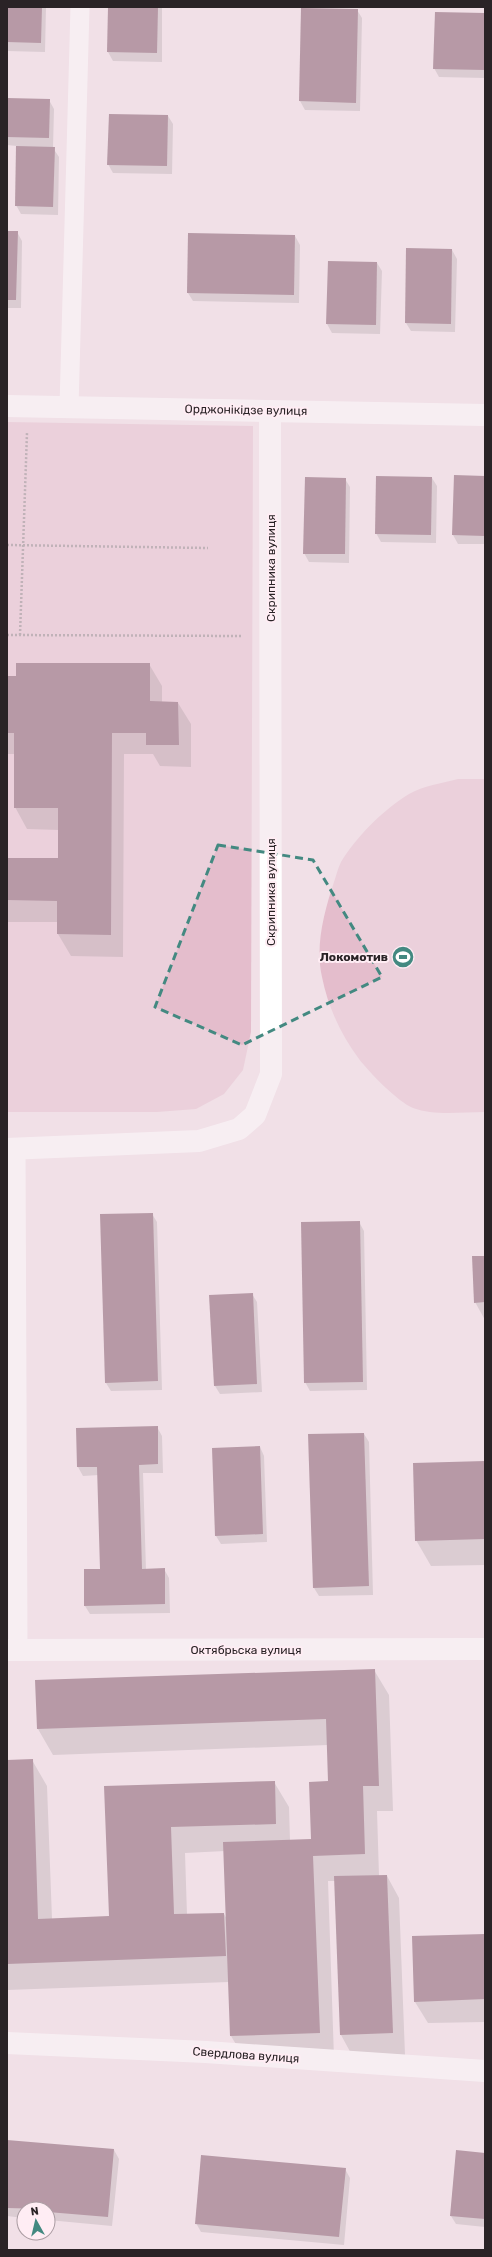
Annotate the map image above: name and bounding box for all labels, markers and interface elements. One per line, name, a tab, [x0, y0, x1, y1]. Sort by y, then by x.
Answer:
street label: Орджонікідзе вулиця	[185, 402, 307, 418]
street label: Скрипника вулиця	[264, 514, 278, 622]
street label: Скрипника вулиця	[264, 838, 278, 946]
sports icon: Локомотив	[390, 944, 416, 970]
place label: Локомотив	[320, 950, 388, 964]
street label: Октябрьска вулиця	[190, 1643, 302, 1657]
street label: Свердлова вулиця	[192, 2044, 300, 2066]
north arrow	[16, 2201, 56, 2241]
text: N	[30, 2205, 40, 2219]

